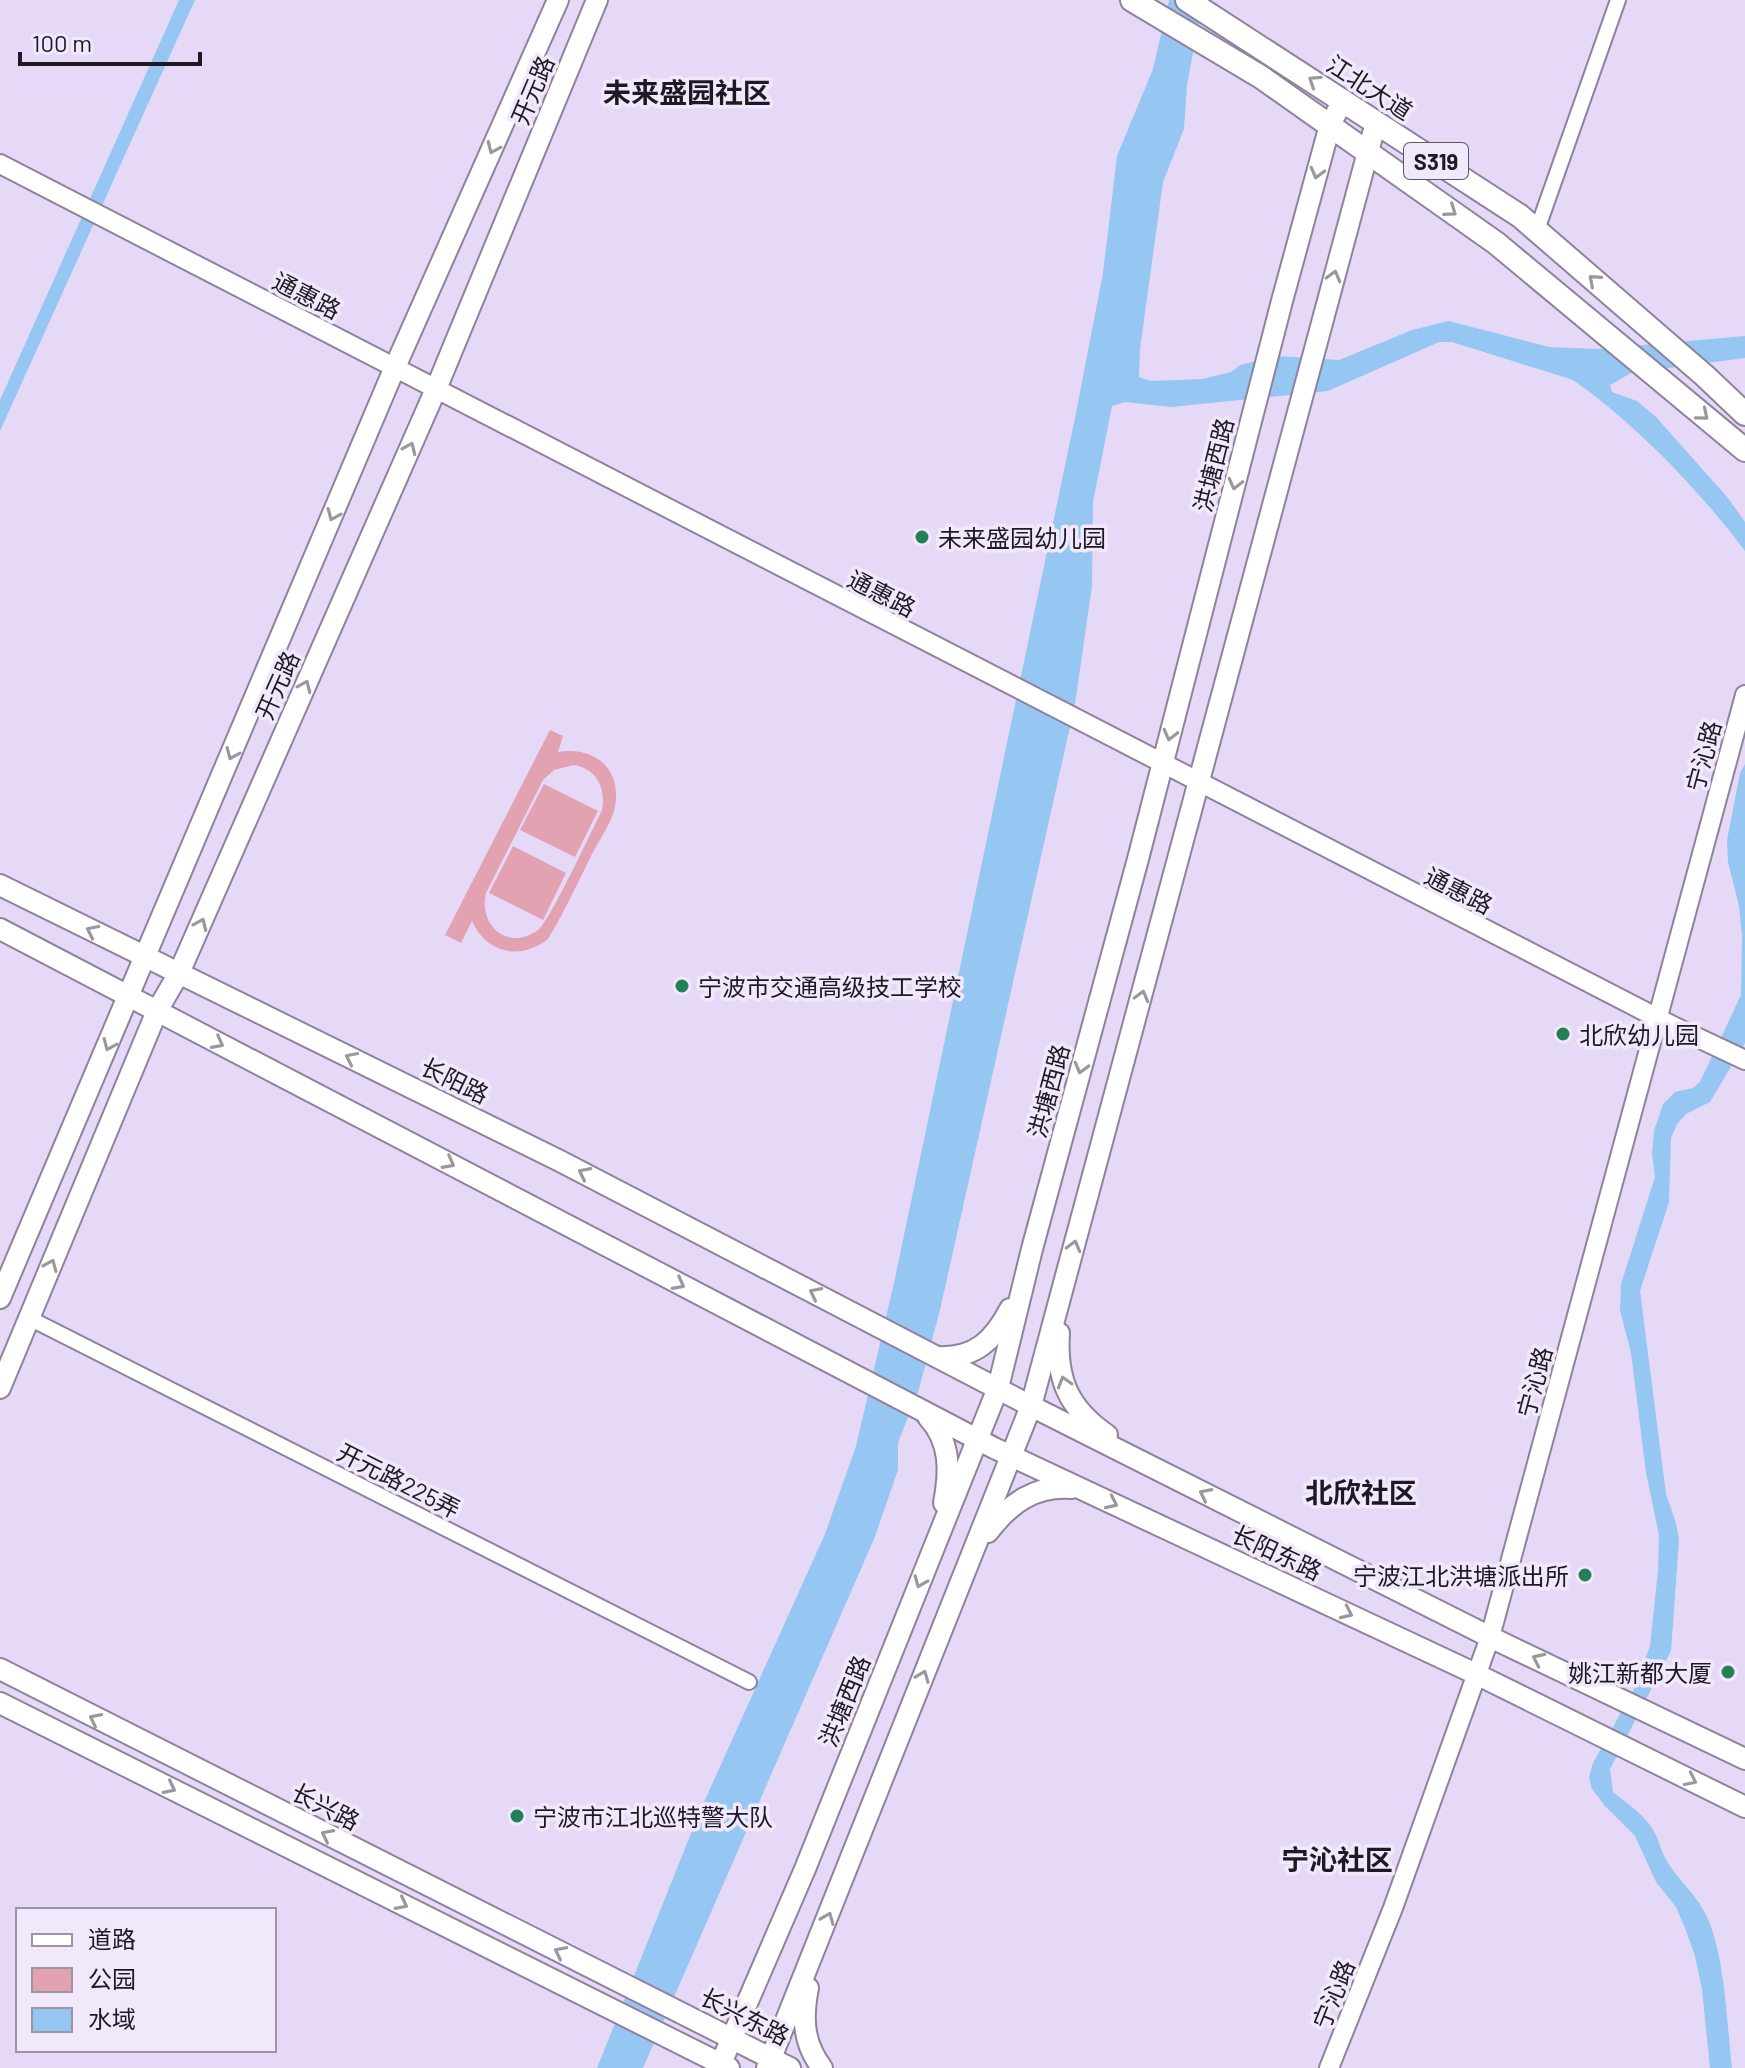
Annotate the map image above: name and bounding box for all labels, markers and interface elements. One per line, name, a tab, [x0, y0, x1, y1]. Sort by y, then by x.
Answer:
scale bar	[20, 16, 200, 66]
text: 100 m	[32, 28, 92, 57]
street label: 江北大道	[1322, 49, 1418, 125]
street label: 开元路	[505, 51, 559, 129]
district label: 未来盛园社区	[603, 75, 771, 109]
one-way arrow	[1308, 75, 1323, 90]
one-way arrow	[486, 140, 502, 154]
road number: S319	[1404, 143, 1468, 179]
one-way arrow	[1309, 165, 1326, 179]
one-way arrow	[1443, 201, 1457, 216]
street label: 通惠路	[268, 266, 346, 324]
one-way arrow	[1324, 269, 1341, 283]
one-way arrow	[1588, 275, 1603, 290]
one-way arrow	[1694, 405, 1709, 420]
street label: 洪塘西路	[1187, 415, 1239, 515]
one-way arrow	[400, 442, 416, 456]
one-way arrow	[1227, 476, 1244, 490]
one-way arrow	[326, 507, 342, 521]
place label: 未来盛园幼儿园	[938, 523, 1106, 552]
marker: 未来盛园幼儿园	[913, 528, 931, 546]
street label: 通惠路	[843, 564, 921, 622]
street label: 开元路	[249, 646, 305, 724]
one-way arrow	[296, 680, 312, 694]
street label: 宁沁路	[1680, 717, 1726, 795]
one-way arrow	[1162, 728, 1179, 742]
one-way arrow	[225, 746, 241, 760]
street label: 通惠路	[1420, 861, 1498, 919]
one-way arrow	[191, 918, 207, 932]
one-way arrow	[86, 925, 101, 941]
place label: 宁波市交通高级技工学校	[698, 972, 962, 1001]
marker: 宁波市交通高级技工学校	[673, 977, 691, 995]
one-way arrow	[1133, 989, 1150, 1003]
place label: 北欣幼儿园	[1579, 1020, 1699, 1049]
marker: 北欣幼儿园	[1554, 1025, 1572, 1043]
one-way arrow	[210, 1034, 225, 1049]
one-way arrow	[102, 1037, 118, 1051]
street label: 洪塘西路	[1022, 1041, 1074, 1141]
one-way arrow	[345, 1051, 359, 1067]
street label: 长阳路	[416, 1051, 494, 1109]
one-way arrow	[1074, 1060, 1090, 1074]
one-way arrow	[440, 1154, 455, 1169]
one-way arrow	[577, 1168, 592, 1183]
one-way arrow	[1065, 1240, 1082, 1254]
one-way arrow	[42, 1259, 58, 1273]
one-way arrow	[671, 1274, 686, 1289]
one-way arrow	[808, 1288, 823, 1303]
street label: 宁沁路	[1511, 1343, 1557, 1421]
one-way arrow	[1057, 1376, 1073, 1389]
street label: 开元路225弄	[333, 1437, 465, 1523]
district label: 北欣社区	[1305, 1475, 1417, 1509]
one-way arrow	[1199, 1488, 1214, 1503]
one-way arrow	[1103, 1493, 1118, 1509]
street label: 长阳东路	[1227, 1519, 1327, 1585]
place label: 宁波江北洪塘派出所	[1353, 1561, 1569, 1590]
marker: 宁波江北洪塘派出所	[1576, 1566, 1594, 1584]
one-way arrow	[913, 1574, 930, 1588]
one-way arrow	[1339, 1603, 1353, 1619]
street label: 洪塘西路	[813, 1651, 875, 1751]
one-way arrow	[1532, 1653, 1547, 1669]
place label: 姚江新都大厦	[1568, 1658, 1712, 1687]
marker: 姚江新都大厦	[1719, 1663, 1737, 1681]
one-way arrow	[913, 1670, 930, 1684]
one-way arrow	[88, 1713, 103, 1728]
one-way arrow	[1682, 1770, 1697, 1785]
street label: 长兴路	[287, 1777, 365, 1835]
one-way arrow	[161, 1778, 176, 1793]
place label: 宁波市江北巡特警大队	[533, 1802, 773, 1831]
marker: 宁波市江北巡特警大队	[508, 1807, 526, 1825]
one-way arrow	[321, 1830, 336, 1845]
district label: 宁沁社区	[1281, 1842, 1393, 1876]
one-way arrow	[394, 1895, 409, 1910]
legend	[16, 1908, 276, 2052]
one-way arrow	[818, 1912, 834, 1926]
text: 道路	[88, 1924, 136, 1953]
one-way arrow	[553, 1946, 568, 1962]
street label: 宁沁路	[1306, 1955, 1360, 2033]
text: 公园	[88, 1964, 136, 1993]
street label: 长兴东路	[696, 1981, 794, 2051]
text: 水域	[88, 2004, 136, 2033]

